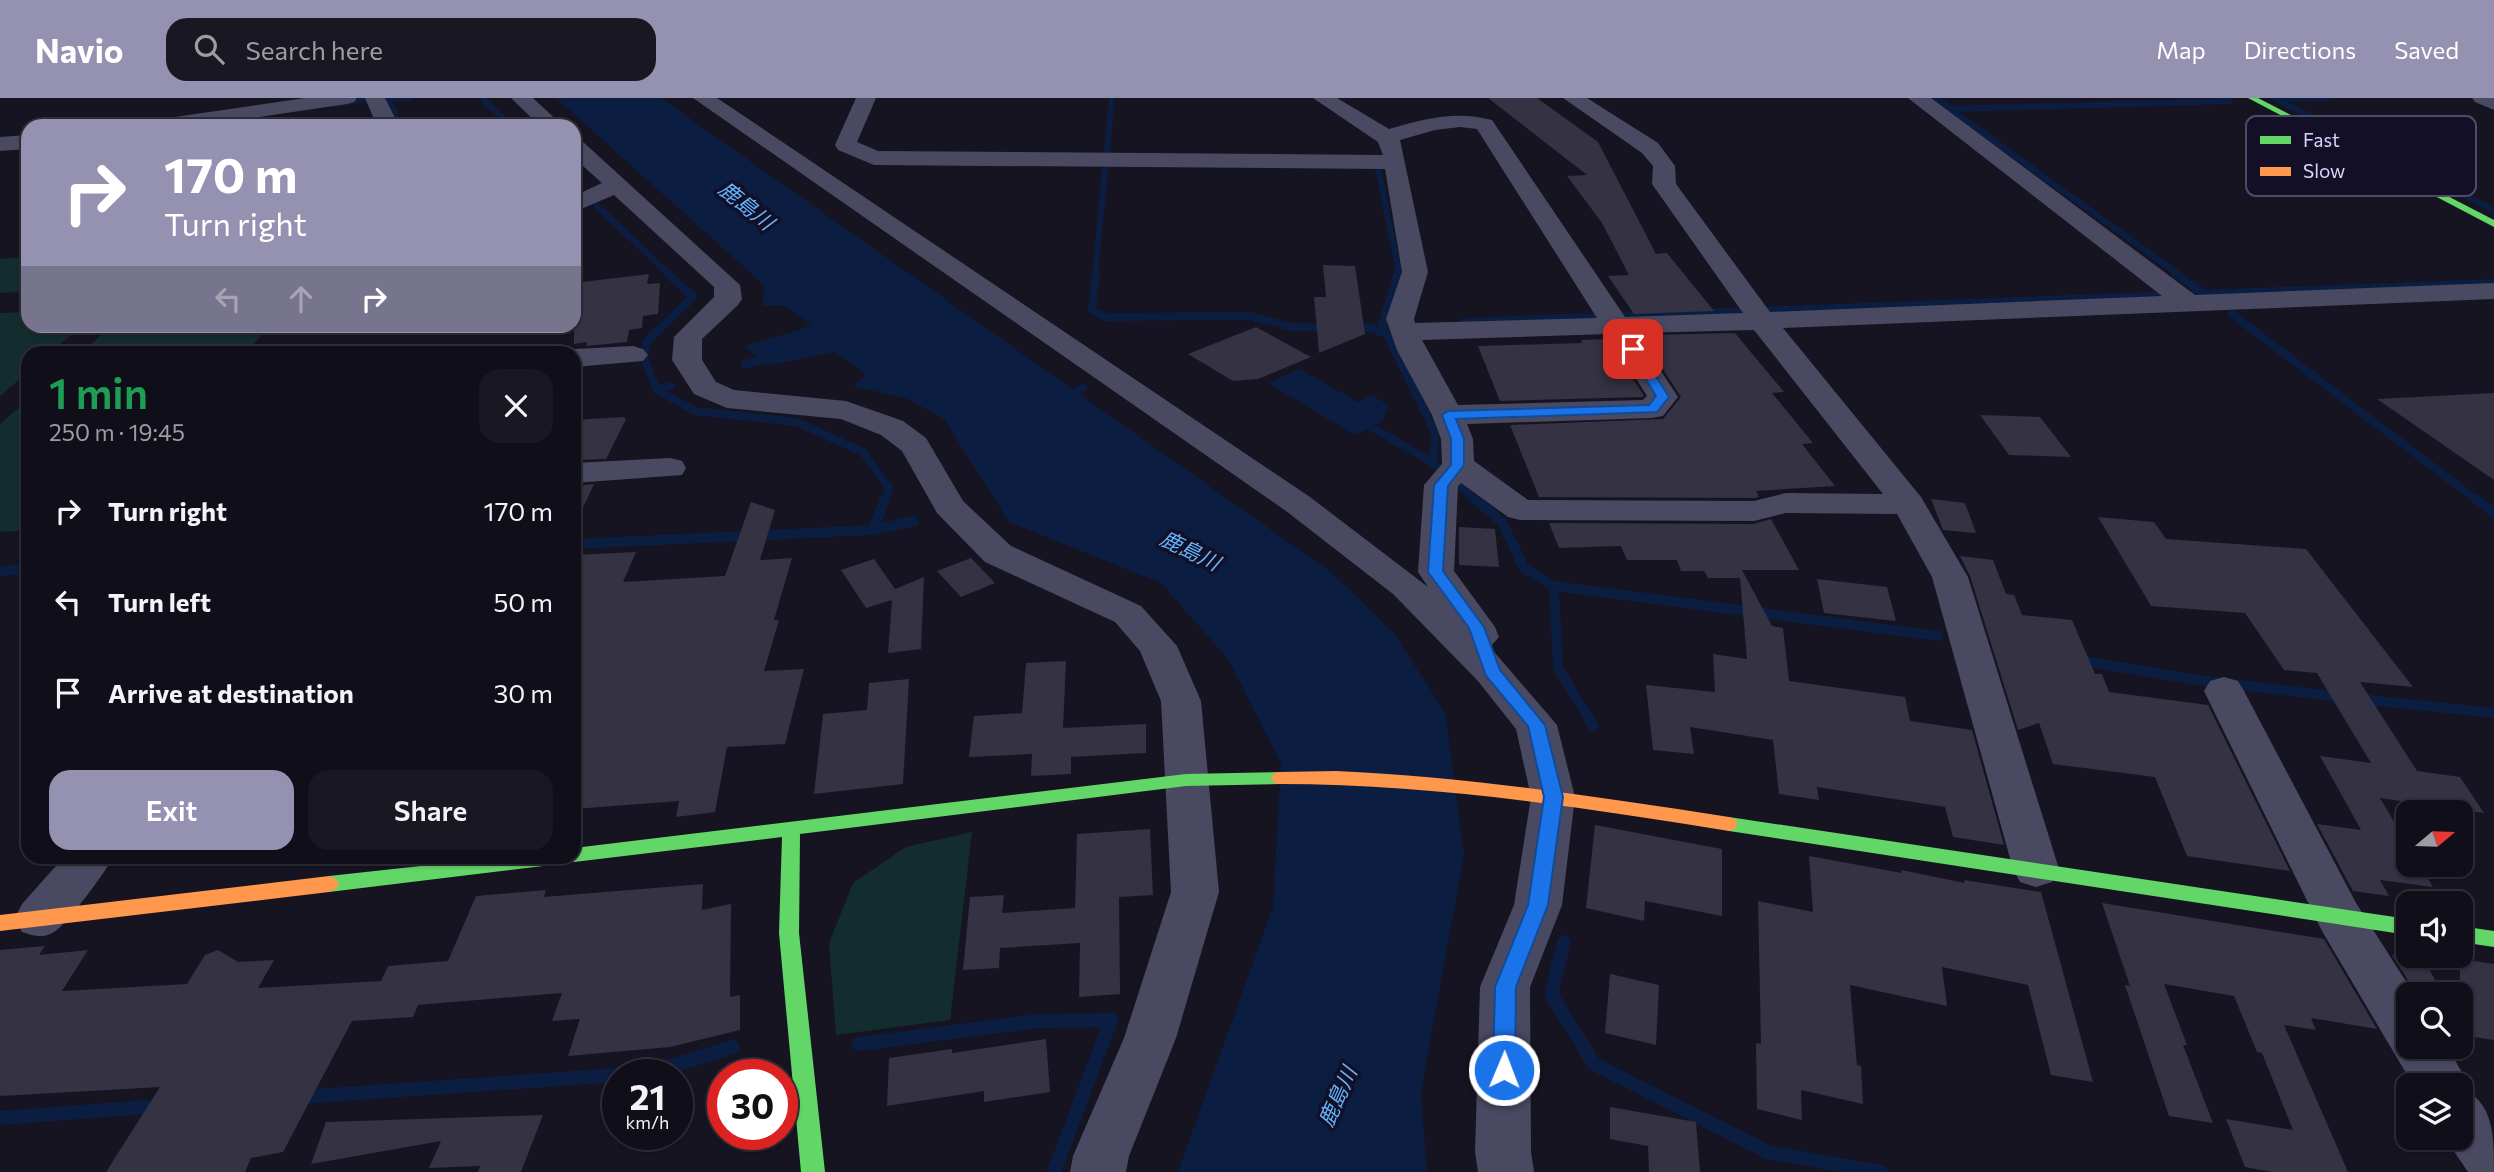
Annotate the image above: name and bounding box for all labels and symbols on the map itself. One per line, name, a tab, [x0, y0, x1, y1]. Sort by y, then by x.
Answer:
legend	[2246, 116, 2476, 196]
text: Fast	[2303, 128, 2340, 151]
text: Slow	[2303, 159, 2345, 182]
water label: 鹿島川	[715, 175, 781, 236]
pin	[1603, 319, 1663, 379]
water label: 鹿島川	[1157, 525, 1226, 576]
north arrow	[2396, 800, 2473, 877]
position arrow	[1467, 1033, 1541, 1107]
speed limit sign: 30	[707, 1059, 798, 1150]
water label: 鹿島川	[1312, 1061, 1362, 1130]

